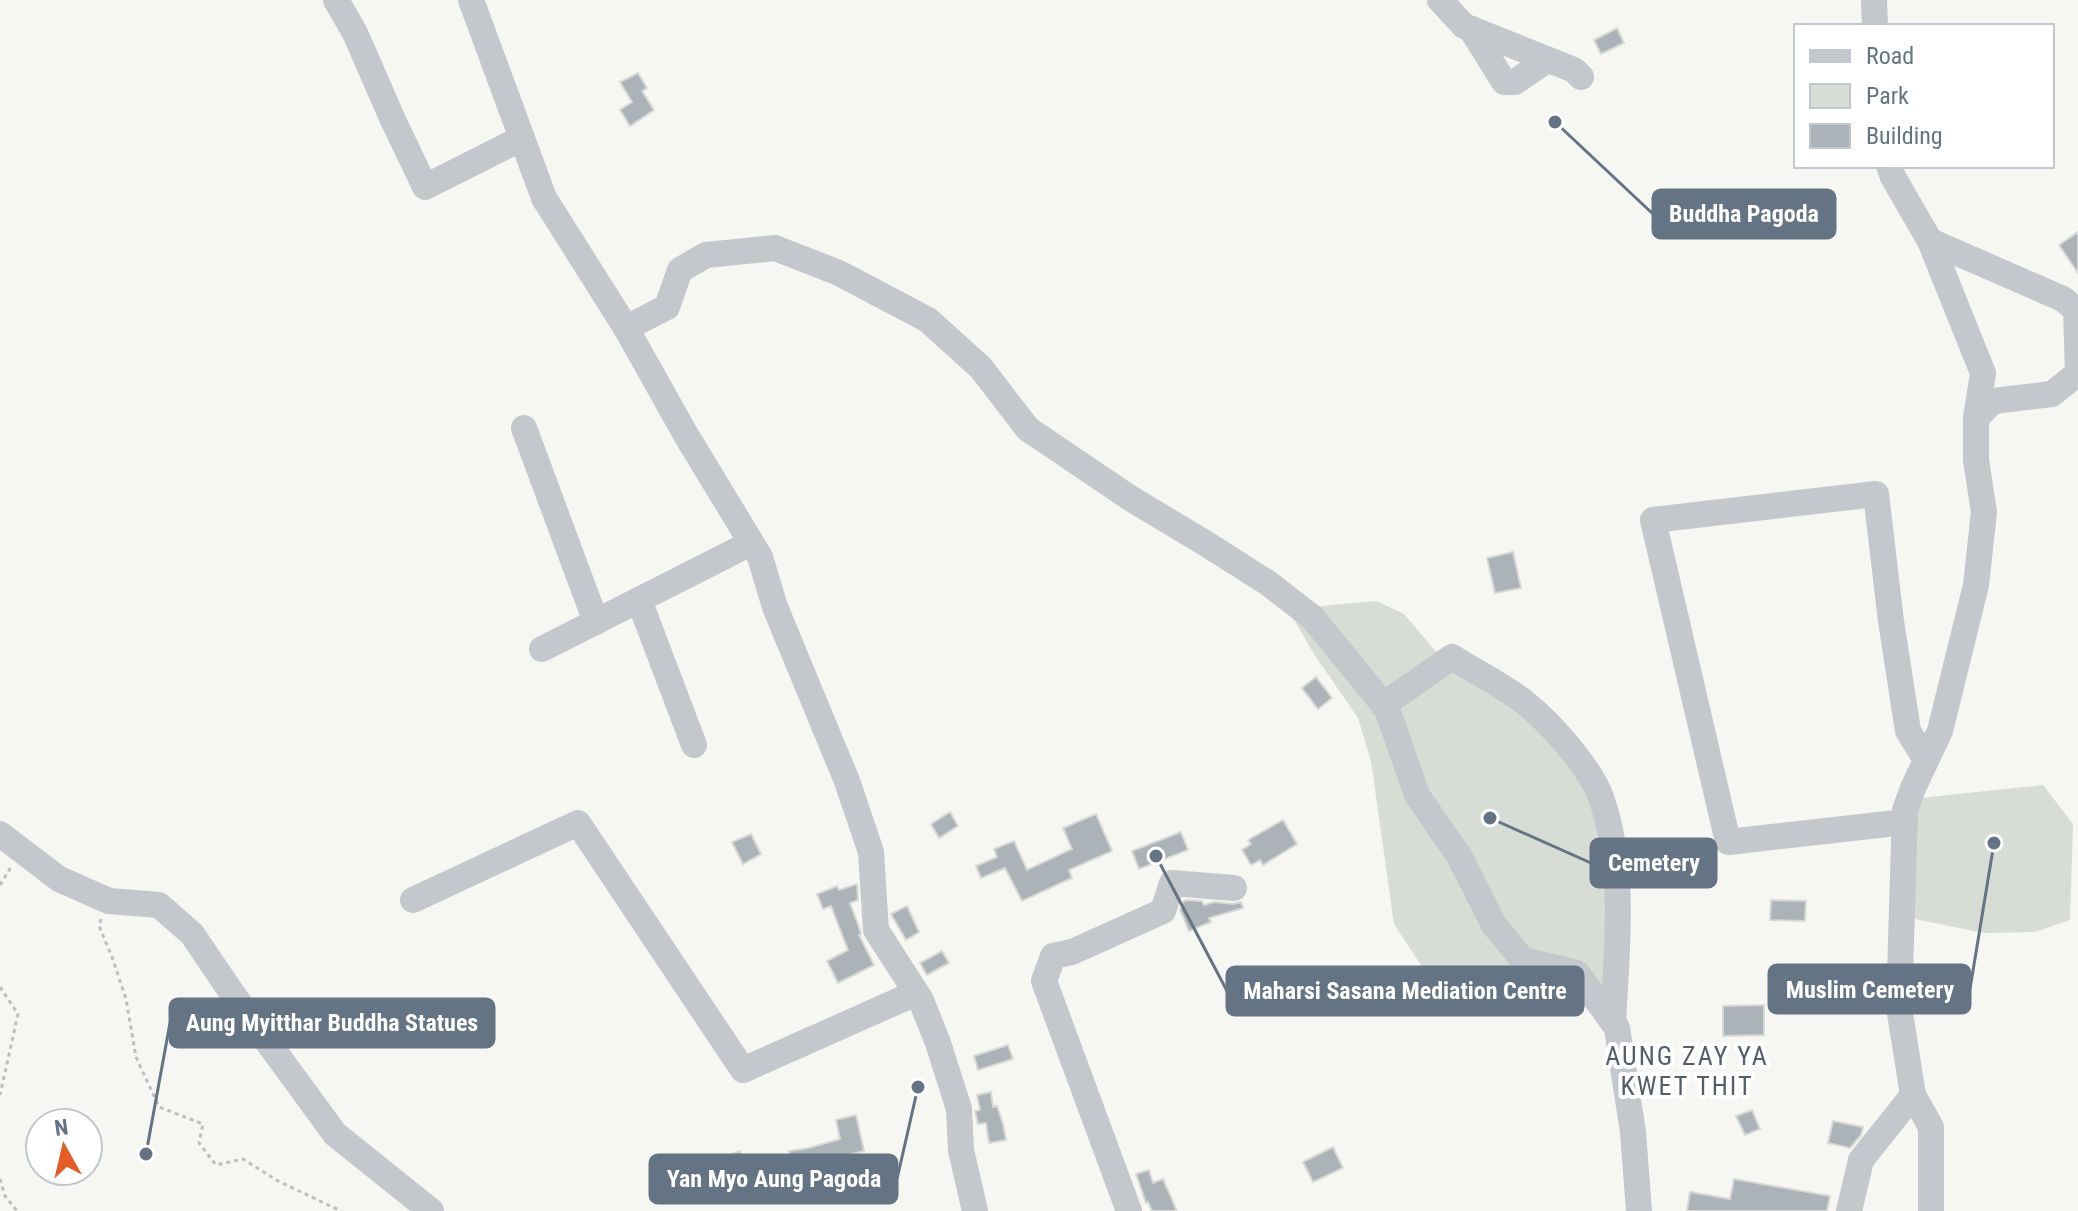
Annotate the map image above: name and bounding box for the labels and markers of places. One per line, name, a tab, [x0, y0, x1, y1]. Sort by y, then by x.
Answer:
callout: Buddha Pagoda	[1653, 190, 1835, 238]
callout: Cemetery	[1591, 839, 1716, 887]
callout: Muslim Cemetery	[1769, 965, 1970, 1013]
callout: Maharsi Sasana Mediation Centre	[1227, 967, 1583, 1015]
callout: Aung Myitthar Buddha Statues	[170, 999, 494, 1047]
callout: Yan Myo Aung Pagoda	[650, 1155, 897, 1203]

